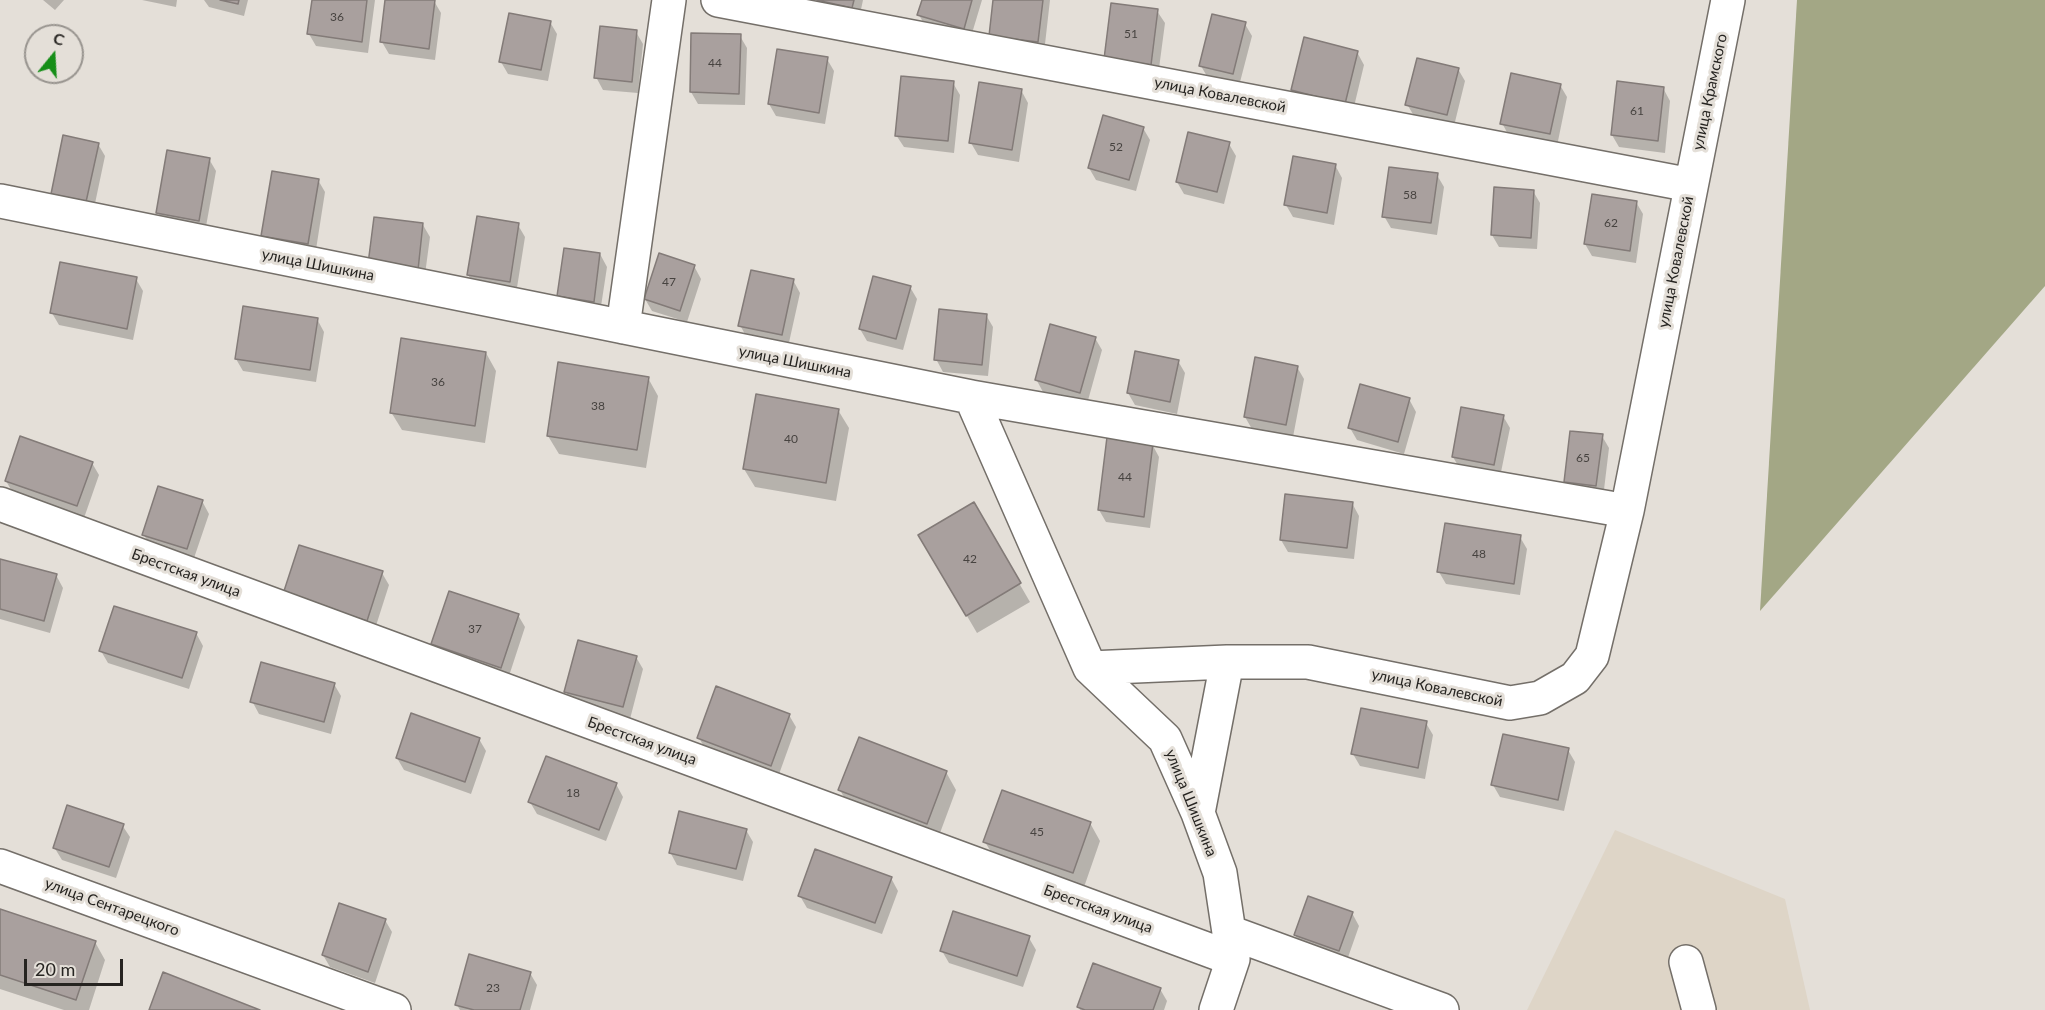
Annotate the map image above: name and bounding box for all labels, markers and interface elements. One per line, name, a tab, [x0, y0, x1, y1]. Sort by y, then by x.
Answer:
house number: 36	[330, 10, 344, 24]
north arrow	[24, 24, 84, 84]
house number: 51	[1124, 27, 1138, 41]
text: С	[51, 28, 67, 49]
street label: улица Крамского	[1689, 32, 1731, 152]
house number: 44	[708, 56, 722, 70]
street label: улица Ковалевской	[1153, 73, 1287, 117]
house number: 61	[1630, 104, 1644, 118]
house number: 52	[1109, 140, 1123, 154]
house number: 58	[1403, 188, 1417, 202]
street label: улица Ковалевской	[1654, 195, 1698, 329]
house number: 62	[1604, 216, 1618, 230]
street label: улица Шишкина	[260, 245, 376, 285]
house number: 47	[662, 275, 676, 289]
street label: улица Шишкина	[737, 342, 853, 382]
house number: 36	[431, 375, 445, 389]
house number: 38	[591, 399, 605, 413]
house number: 40	[784, 432, 798, 446]
house number: 65	[1576, 451, 1590, 465]
house number: 44	[1118, 470, 1132, 484]
street label: Брестская улица	[129, 545, 243, 601]
house number: 48	[1472, 547, 1486, 561]
house number: 42	[963, 552, 977, 566]
house number: 37	[468, 622, 482, 636]
street label: улица Ковалевской	[1370, 665, 1504, 711]
street label: Брестская улица	[585, 713, 699, 769]
street label: улица Шишкина	[1161, 747, 1221, 859]
house number: 18	[566, 786, 580, 800]
house number: 45	[1030, 825, 1044, 839]
street label: улица Сентарецкого	[42, 874, 182, 940]
street label: Брестская улица	[1041, 881, 1155, 937]
scale bar	[27, 947, 126, 985]
text: 20 m	[35, 958, 75, 980]
house number: 23	[486, 981, 500, 995]

